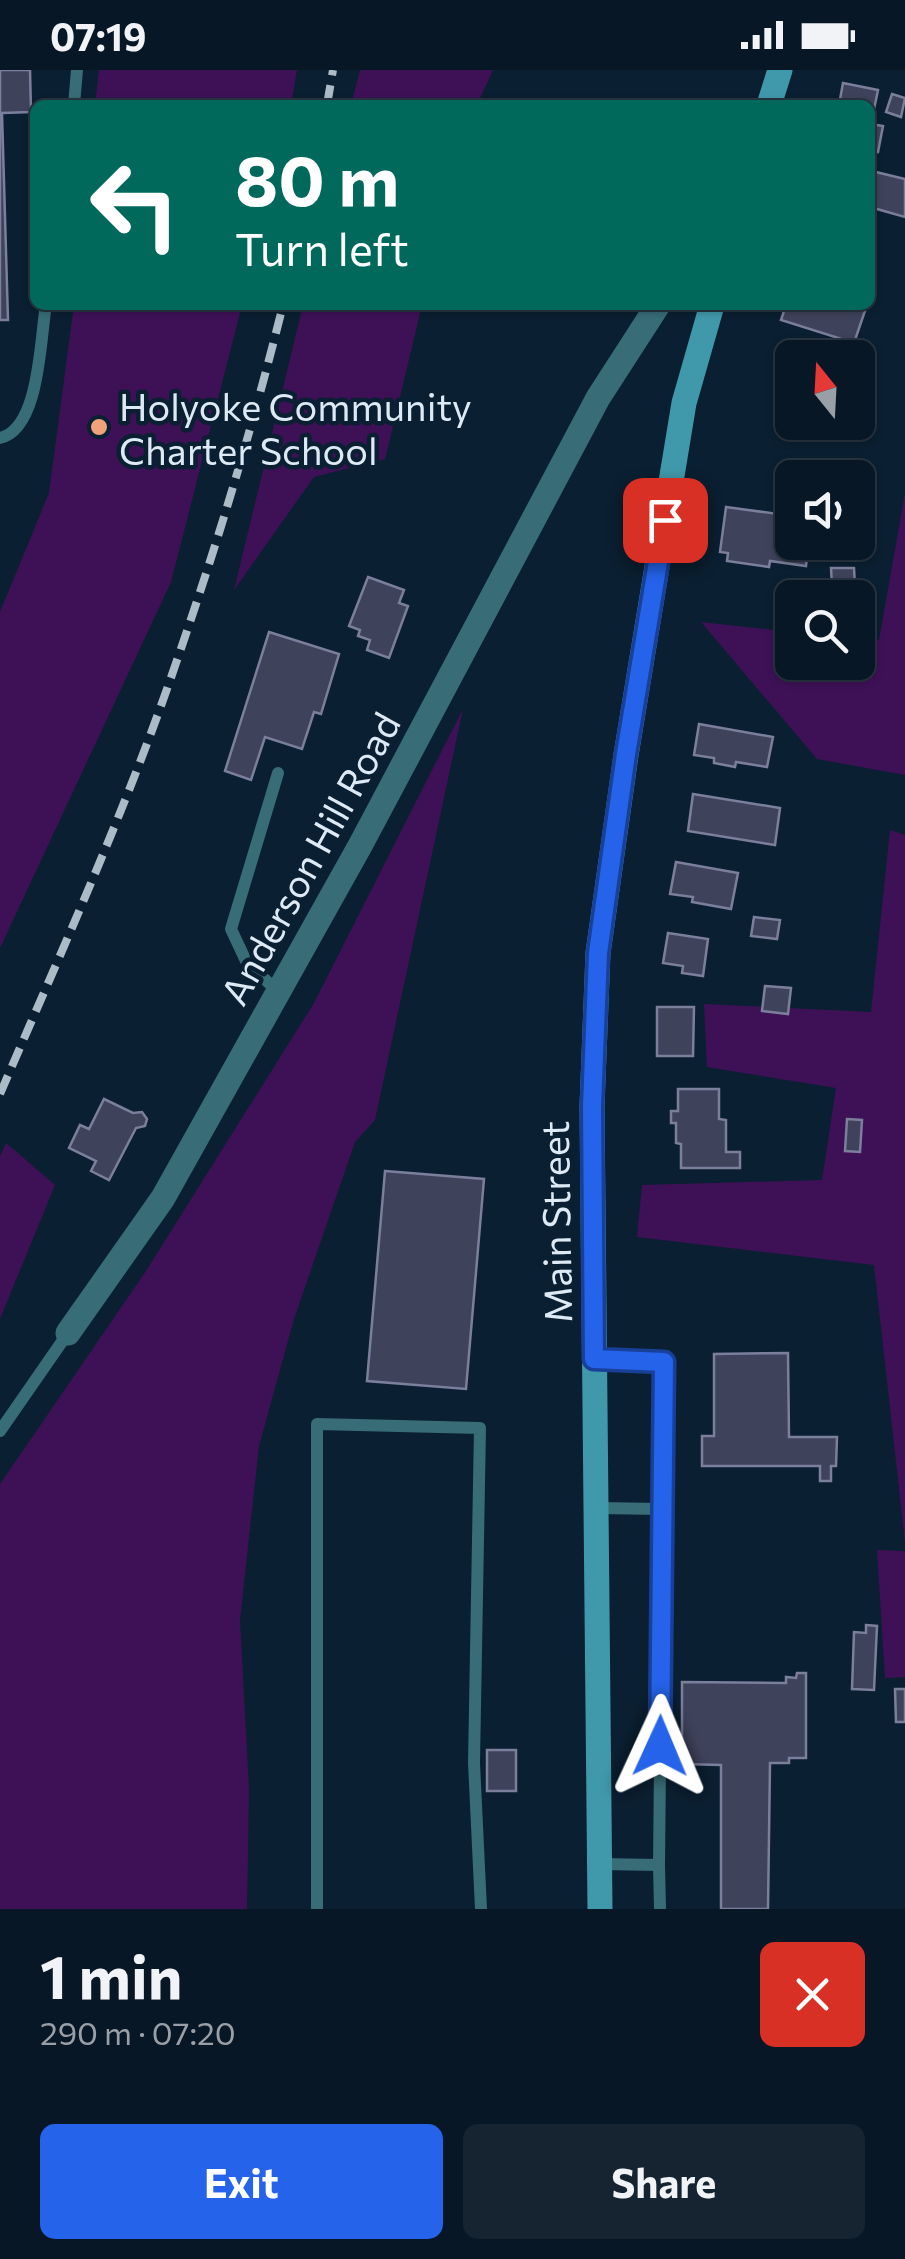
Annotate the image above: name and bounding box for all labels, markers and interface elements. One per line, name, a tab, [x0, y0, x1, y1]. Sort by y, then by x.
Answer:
text: 07:19	[50, 12, 146, 59]
text: 80 m	[235, 135, 399, 220]
icon: left	[70, 140, 200, 270]
text: Turn left	[235, 220, 409, 275]
north arrow	[775, 340, 875, 440]
map controls	[775, 340, 875, 680]
place label: Holyoke Community Charter School	[119, 382, 472, 473]
marker: Holyoke Community Charter School	[88, 416, 110, 438]
button: sound	[775, 460, 875, 560]
pin	[623, 478, 708, 563]
icon: arrive	[638, 493, 693, 548]
button: search	[775, 580, 875, 680]
street label: Anderson Hill Road	[209, 704, 409, 1012]
street label: Main Street	[530, 1121, 580, 1323]
position arrow	[608, 1694, 712, 1798]
text: 1 min	[40, 1938, 182, 2011]
button: close	[760, 1942, 865, 2047]
text: 290 m · 07:20	[40, 2012, 236, 2052]
button: Exit	[40, 2124, 443, 2239]
button: Share	[463, 2124, 865, 2239]

